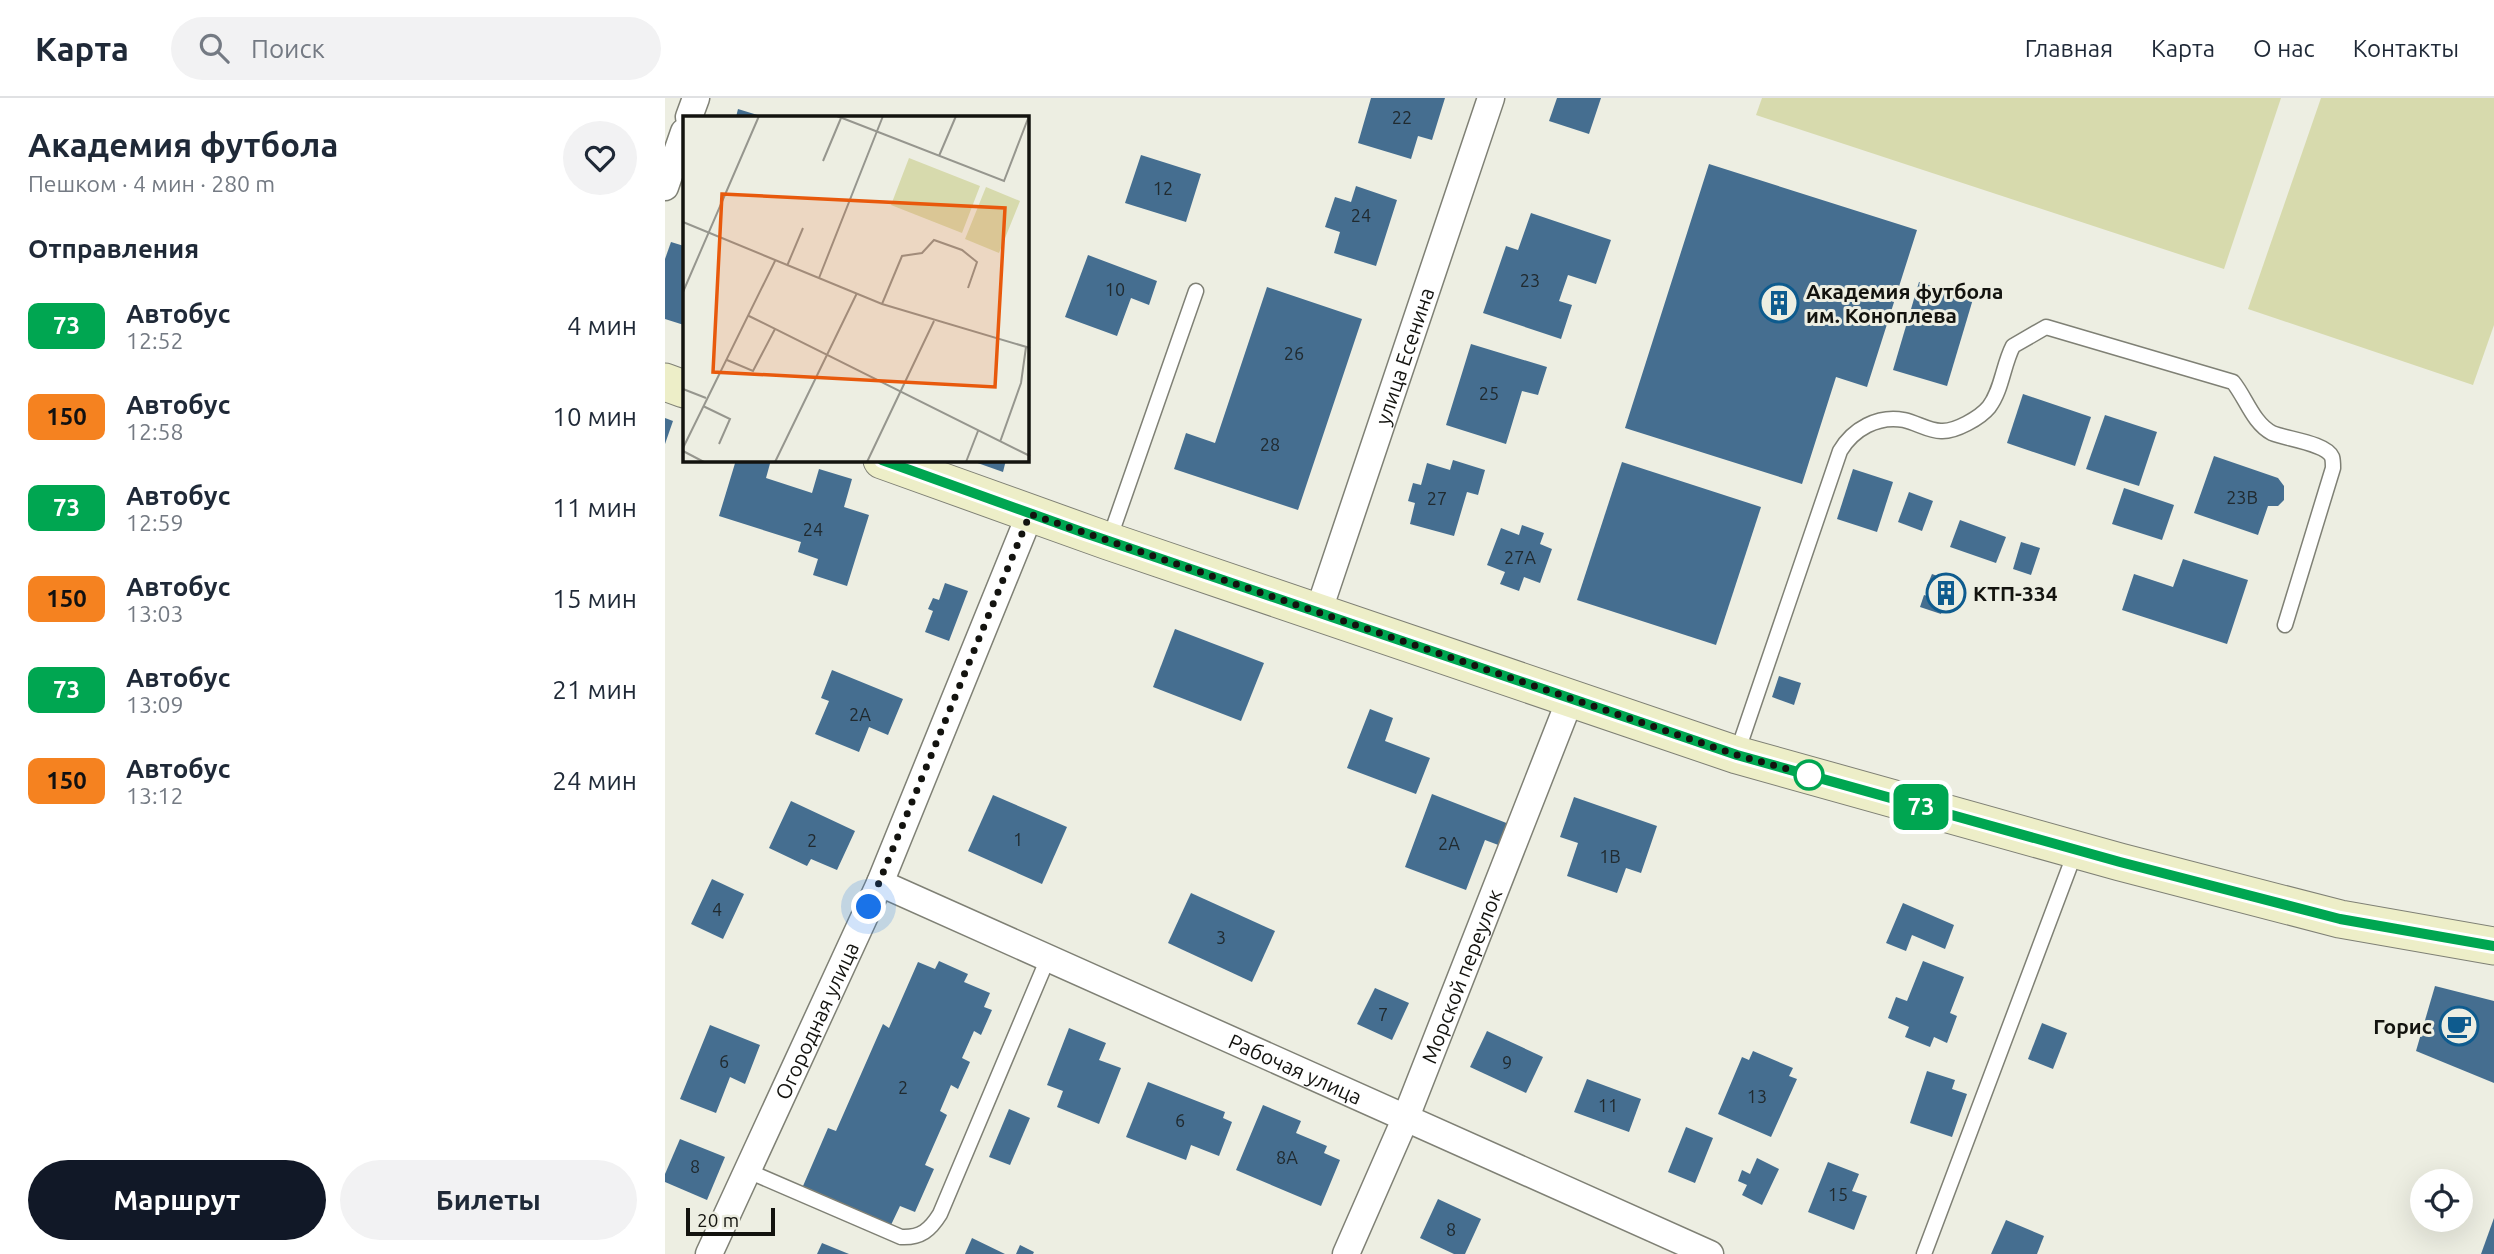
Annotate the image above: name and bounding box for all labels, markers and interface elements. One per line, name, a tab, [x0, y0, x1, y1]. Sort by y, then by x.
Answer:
search box	[171, 17, 661, 80]
icon: search	[195, 29, 233, 67]
text: Карта	[35, 30, 129, 67]
text: Поиск	[251, 34, 325, 63]
text: Главная	[2025, 35, 2113, 62]
text: Карта	[2151, 35, 2215, 62]
text: О нас	[2253, 35, 2315, 62]
text: Контакты	[2353, 35, 2459, 62]
house number: 22	[1392, 107, 1412, 127]
inset map	[683, 116, 1029, 462]
button: heart	[563, 121, 637, 195]
text: Академия футбола	[28, 126, 338, 163]
text: Пешком · 4 мин · 280 m	[28, 171, 275, 196]
house number: 12	[1153, 178, 1173, 198]
house number: 24	[1351, 205, 1371, 225]
text: Отправления	[28, 234, 199, 263]
house number: 23	[1520, 270, 1540, 290]
house number: 10	[1105, 279, 1125, 299]
place label: Академия футбола им. Коноплева	[1806, 279, 2003, 327]
building icon: Академия футбола им. Коноплева	[1758, 282, 1800, 324]
street label: улица Есенина	[1370, 284, 1438, 428]
text: Автобус	[126, 299, 230, 328]
text: 4 мин	[567, 311, 637, 340]
text: 73	[53, 312, 80, 339]
text: 12:52	[126, 328, 184, 353]
house number: 26	[1284, 343, 1304, 363]
house number: 25	[1479, 383, 1499, 403]
text: Автобус	[126, 390, 230, 419]
text: 10 мин	[552, 402, 637, 431]
text: 150	[46, 403, 87, 430]
text: 12:58	[126, 419, 184, 444]
house number: 28	[1260, 434, 1280, 454]
text: Автобус	[126, 481, 230, 510]
house number: 23В	[2226, 487, 2258, 507]
house number: 27	[1427, 488, 1447, 508]
text: 11 мин	[552, 493, 637, 522]
text: 73	[53, 494, 80, 521]
text: 12:59	[126, 510, 184, 535]
house number: 24	[803, 519, 823, 539]
house number: 27А	[1504, 547, 1536, 567]
text: Автобус	[126, 572, 230, 601]
building icon: КТП-334	[1925, 572, 1967, 614]
place label: КТП-334	[1973, 581, 2058, 605]
text: 15 мин	[552, 584, 637, 613]
text: 150	[46, 585, 87, 612]
text: 13:03	[126, 601, 184, 626]
text: Автобус	[126, 663, 230, 692]
text: 21 мин	[552, 675, 637, 704]
text: 73	[53, 676, 80, 703]
text: 13:09	[126, 692, 184, 717]
house number: 2А	[849, 704, 871, 724]
text: Автобус	[126, 754, 230, 783]
unlabelled marker	[1794, 760, 1824, 790]
text: 24 мин	[552, 766, 637, 795]
text: 150	[46, 767, 87, 794]
text: 13:12	[126, 783, 184, 808]
line badge: 73	[1889, 784, 1953, 830]
text: 73	[1907, 793, 1935, 820]
house number: 1	[1013, 829, 1023, 849]
house number: 2	[807, 830, 817, 850]
house number: 2А	[1438, 833, 1460, 853]
house number: 1В	[1599, 846, 1621, 866]
street label: Морской переулок	[1416, 885, 1506, 1067]
your location	[851, 889, 886, 924]
house number: 4	[712, 899, 722, 919]
house number: 3	[1216, 927, 1226, 947]
street label: Огородная улица	[770, 938, 863, 1103]
house number: 7	[1378, 1004, 1388, 1024]
cafe icon: Горис	[2438, 1005, 2480, 1047]
place label: Горис	[2373, 1014, 2432, 1038]
street label: Рабочая улица	[1225, 1029, 1366, 1109]
house number: 6	[719, 1051, 729, 1071]
house number: 9	[1502, 1052, 1512, 1072]
house number: 2	[898, 1077, 908, 1097]
house number: 13	[1747, 1086, 1767, 1106]
house number: 11	[1598, 1095, 1618, 1115]
house number: 6	[1175, 1110, 1185, 1130]
house number: 8А	[1276, 1147, 1298, 1167]
house number: 8	[690, 1156, 700, 1176]
button: Маршрут	[28, 1160, 326, 1240]
button: Билеты	[340, 1160, 637, 1240]
map controls	[2410, 1169, 2473, 1232]
button: locate	[2410, 1169, 2473, 1232]
house number: 15	[1828, 1184, 1848, 1204]
scale bar	[686, 1205, 775, 1237]
text: 20 m	[697, 1209, 739, 1231]
house number: 8	[1446, 1219, 1456, 1239]

